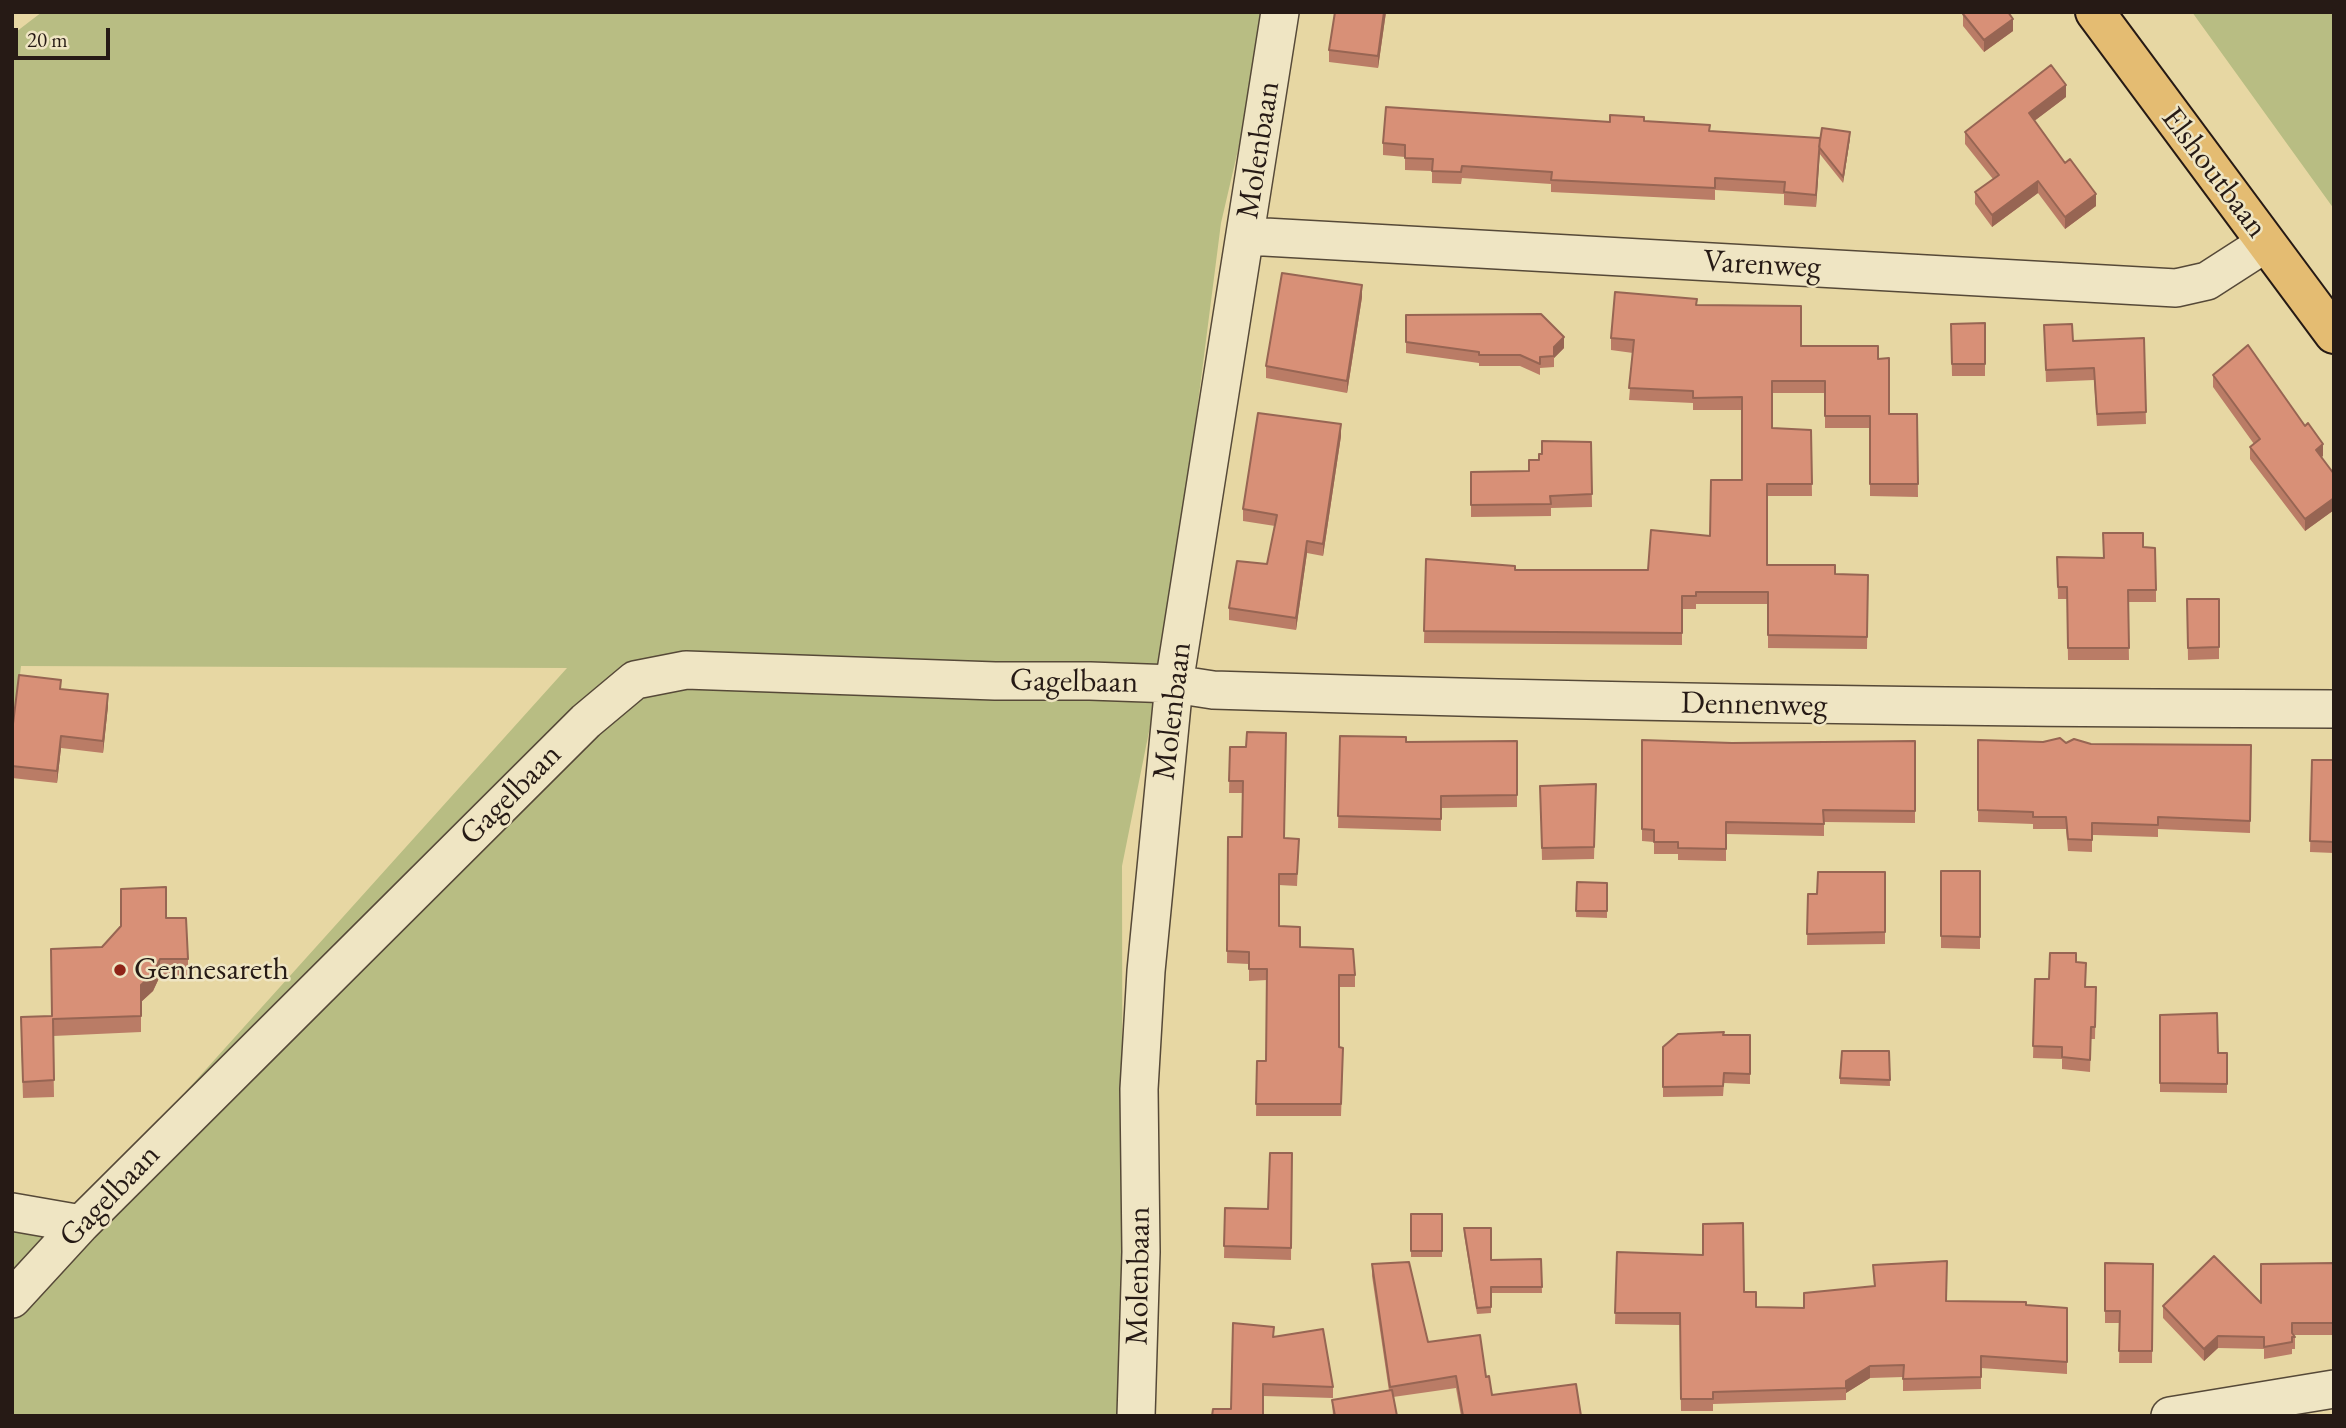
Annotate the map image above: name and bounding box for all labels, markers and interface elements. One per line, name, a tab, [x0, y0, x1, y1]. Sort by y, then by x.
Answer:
scale bar	[18, 14, 114, 58]
text: 20 m	[27, 26, 68, 53]
street label: Molenbaan	[1229, 78, 1289, 222]
street label: Elshoutbaan	[2152, 100, 2276, 246]
street label: Varenweg	[1702, 243, 1822, 287]
street label: Molenbaan	[1145, 640, 1201, 782]
street label: Gagelbaan	[1009, 662, 1139, 702]
street label: Dennenweg	[1680, 685, 1828, 725]
street label: Gagelbaan	[452, 736, 570, 854]
place label: Gennesareth	[134, 951, 289, 989]
marker: Gennesareth	[112, 962, 128, 978]
street label: Gagelbaan	[52, 1136, 168, 1256]
street label: Molenbaan	[1119, 1206, 1159, 1346]

